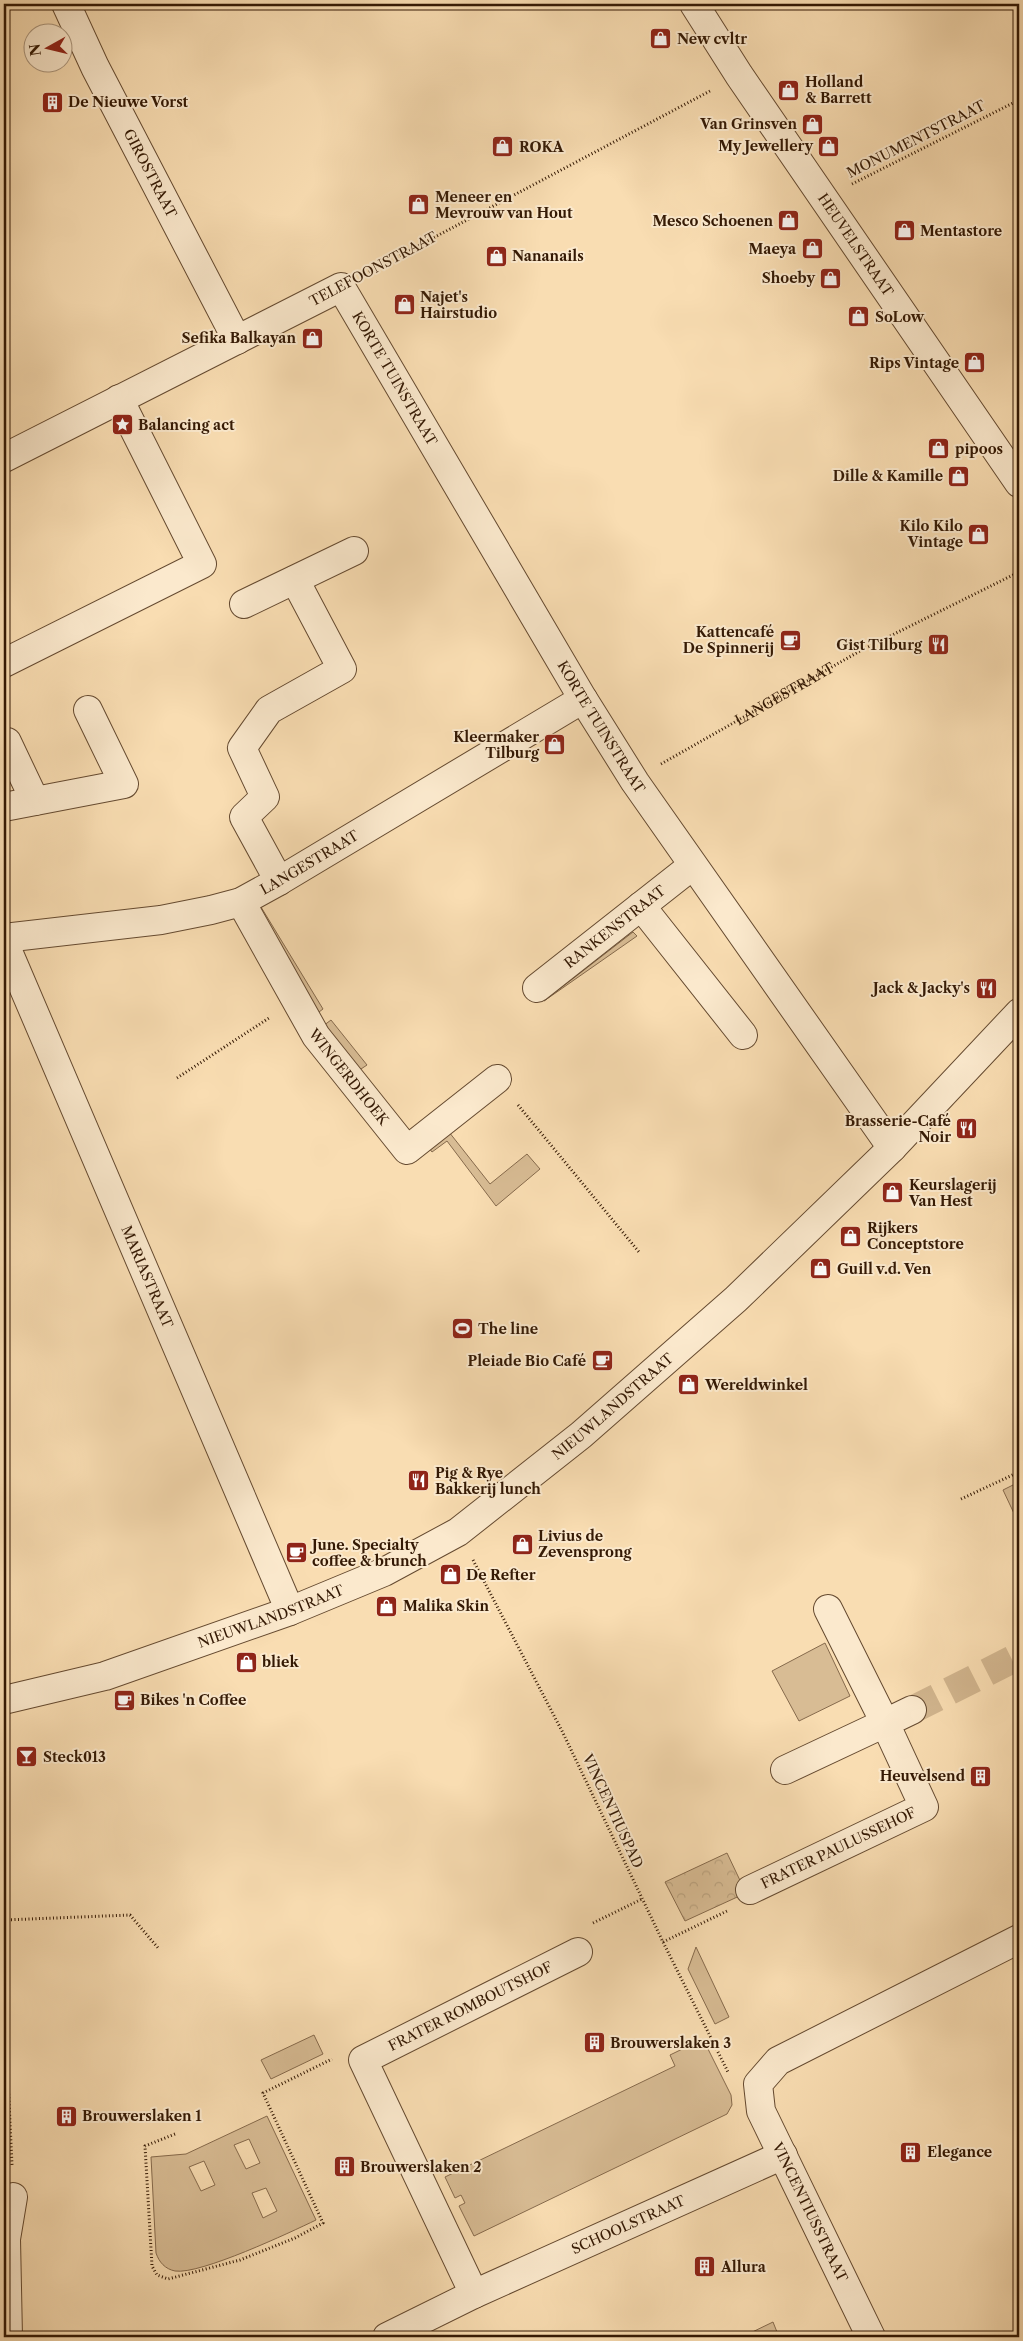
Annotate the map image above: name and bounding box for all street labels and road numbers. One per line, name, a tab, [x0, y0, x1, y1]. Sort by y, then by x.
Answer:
street label: MONUMENTSTRAAT	[844, 96, 989, 182]
street label: GIROSTRAAT	[120, 126, 181, 221]
street label: HEUVELSTRAAT	[814, 190, 897, 300]
street label: TELEFOONSTRAAT	[306, 227, 440, 310]
street label: KORTE TUINSTRAAT	[348, 308, 441, 449]
street label: KORTE TUINSTRAAT	[553, 657, 649, 797]
street label: LANGESTRAAT	[732, 658, 838, 729]
street label: LANGESTRAAT	[257, 826, 362, 899]
street label: RANKENSTRAAT	[561, 881, 669, 972]
street label: WINGERDHOEK	[304, 1024, 393, 1130]
street label: MARIASTRAAT	[117, 1223, 177, 1331]
street label: NIEUWLANDSTRAAT	[548, 1349, 677, 1464]
street label: NIEUWLANDSTRAAT	[195, 1581, 347, 1652]
street label: VINCENTIUSPAD	[578, 1750, 647, 1871]
street label: FRATER PAULUSSEHOF	[758, 1803, 919, 1893]
street label: FRATER ROMBOUTSHOF	[385, 1957, 555, 2055]
street label: VINCENTIUSSTRAAT	[768, 2138, 852, 2285]
street label: SCHOOLSTRAAT	[568, 2191, 688, 2258]

